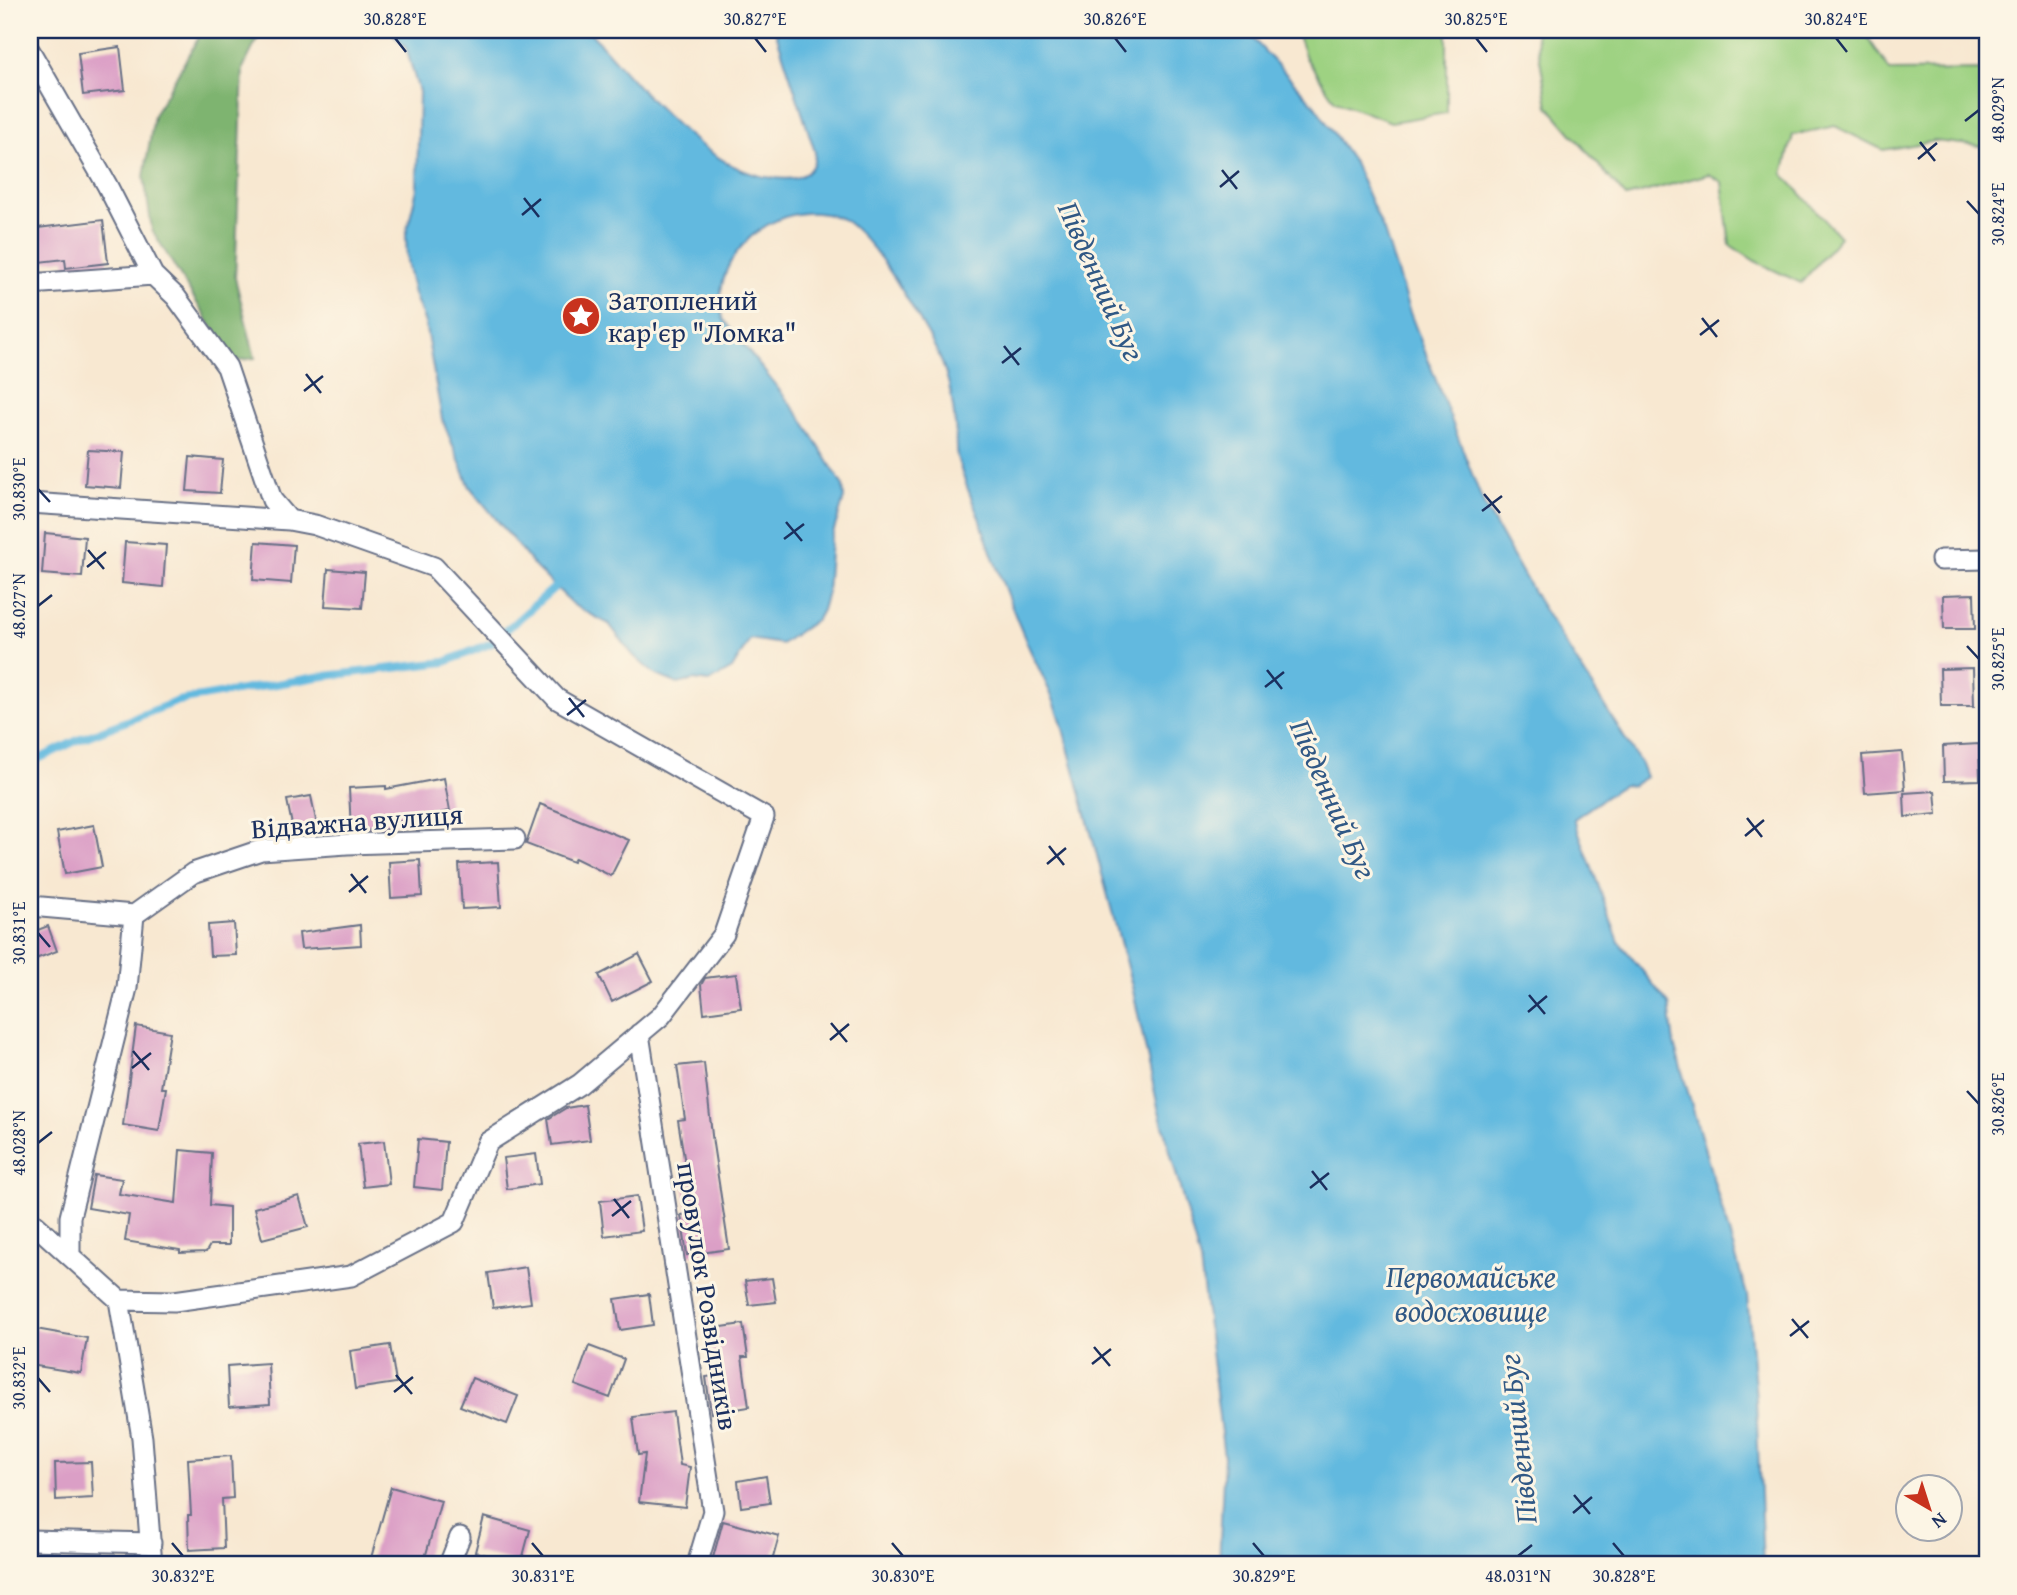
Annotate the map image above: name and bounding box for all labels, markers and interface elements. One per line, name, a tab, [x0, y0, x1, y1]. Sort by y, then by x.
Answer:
text: 30.828°E	[363, 5, 427, 32]
text: 30.827°E	[723, 5, 787, 32]
text: 30.826°E	[1083, 5, 1147, 32]
text: 30.825°E	[1444, 5, 1508, 32]
text: 30.824°E	[1804, 5, 1868, 32]
text: 48.029°N	[1984, 77, 2011, 143]
text: 30.824°E	[1984, 182, 2011, 246]
water label: Південний Буг	[1047, 194, 1157, 367]
place label: Затоплений кар'єр "Ломка"	[608, 279, 797, 352]
place icon: Затоплений кар'єр "Ломка"	[560, 295, 602, 337]
text: 30.830°E	[5, 457, 32, 521]
text: 48.027°N	[5, 573, 32, 639]
text: 30.825°E	[1984, 627, 2011, 691]
water label: Південний Буг	[1279, 712, 1389, 885]
street label: Відважна вулиця	[250, 793, 464, 848]
text: 30.831°E	[5, 901, 32, 965]
text: 30.826°E	[1984, 1072, 2011, 1136]
text: 48.028°N	[5, 1110, 32, 1176]
street label: провулок Розвідників	[667, 1159, 750, 1433]
water label: Первомайське водосховище	[1386, 1254, 1556, 1332]
text: 30.832°E	[5, 1346, 32, 1410]
water label: Південний Буг	[1486, 1352, 1548, 1526]
north arrow	[1895, 1472, 1965, 1542]
text: N	[1926, 1506, 1953, 1536]
text: 30.832°E	[151, 1562, 215, 1589]
text: 30.831°E	[511, 1562, 575, 1589]
text: 30.830°E	[871, 1562, 935, 1589]
text: 30.829°E	[1232, 1562, 1296, 1589]
text: 48.031°N	[1485, 1562, 1551, 1589]
text: 30.828°E	[1592, 1562, 1656, 1589]

